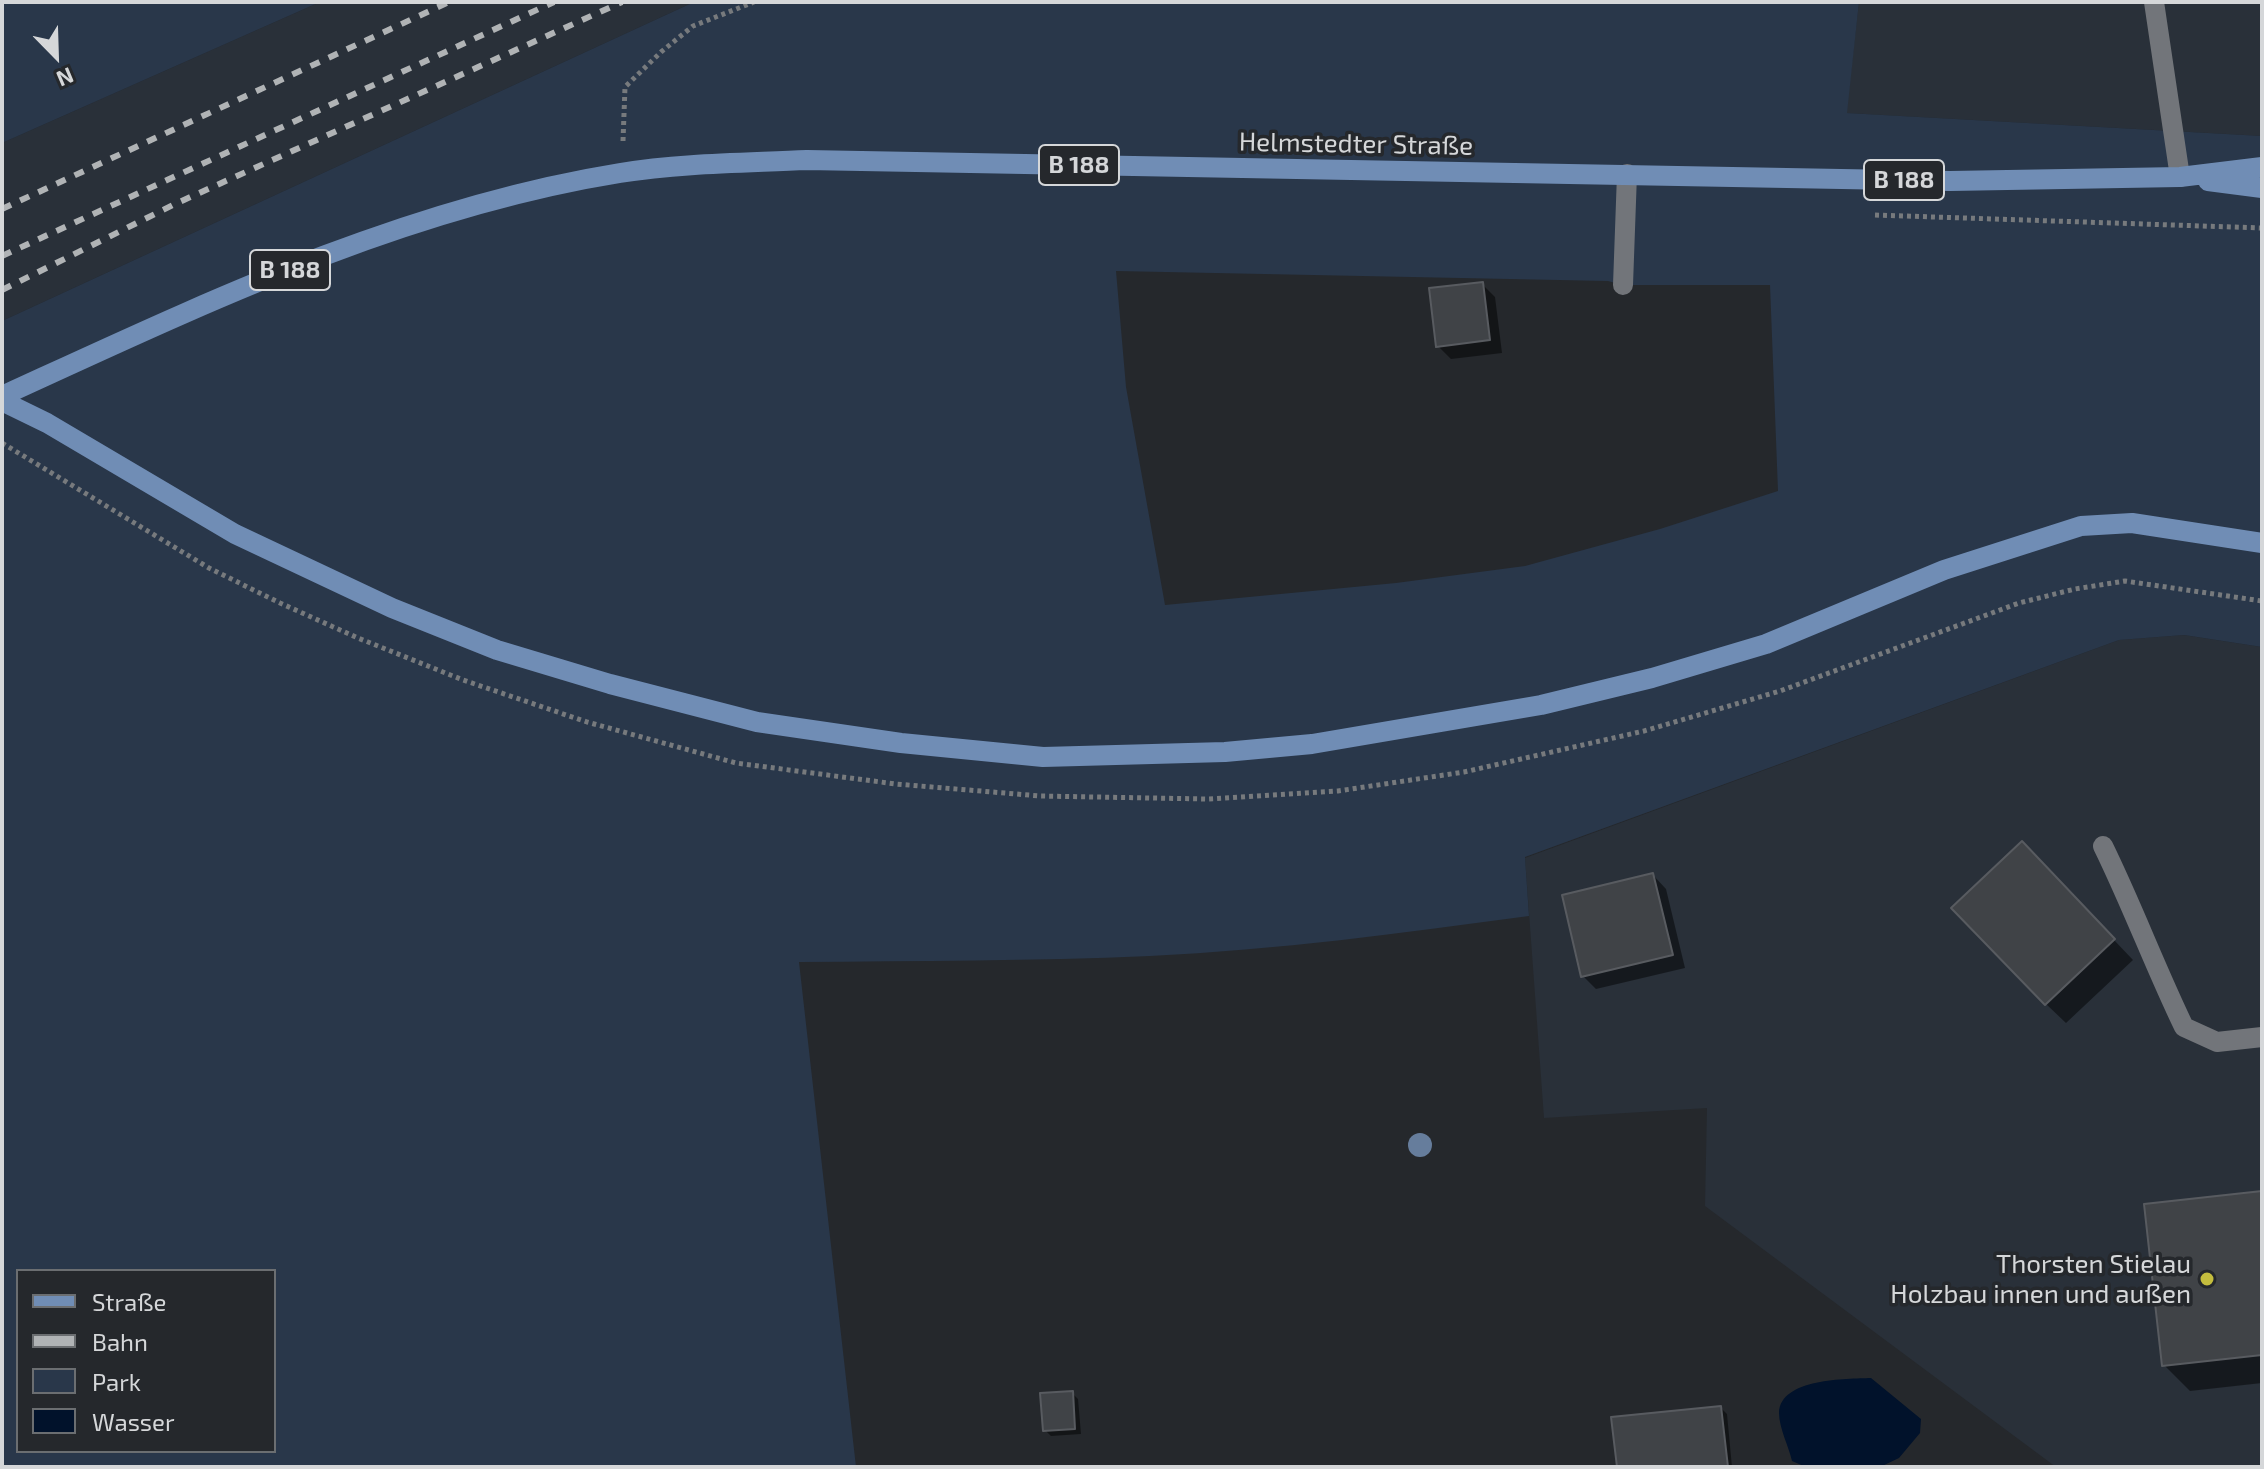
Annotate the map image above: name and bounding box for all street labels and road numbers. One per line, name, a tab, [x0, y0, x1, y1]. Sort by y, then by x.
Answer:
street label: Helmstedter Straße	[1239, 126, 1473, 162]
road number: B 188	[1039, 145, 1119, 185]
road number: B 188	[1864, 160, 1944, 200]
road number: B 188	[250, 250, 330, 290]

